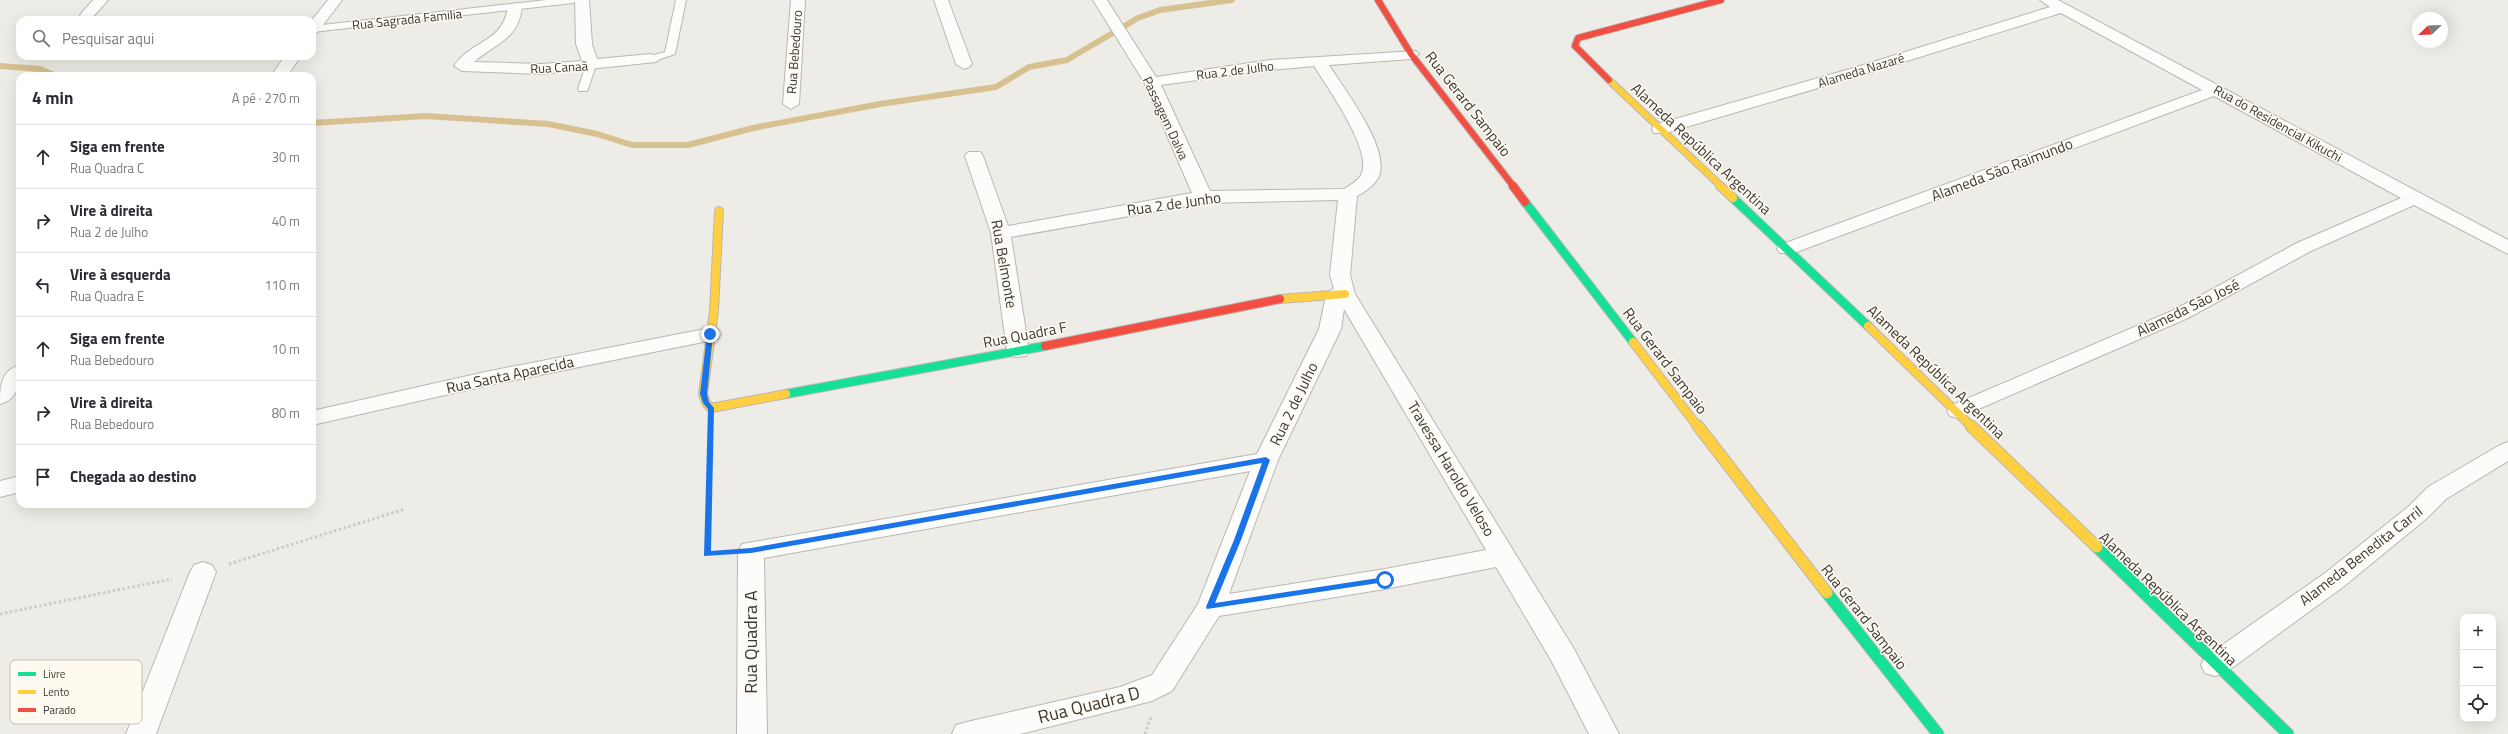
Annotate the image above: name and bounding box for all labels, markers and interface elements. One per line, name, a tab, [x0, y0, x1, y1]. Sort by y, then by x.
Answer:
street label: Rua Sagrada Familia	[351, 3, 464, 35]
street label: Rua Bebedouro	[781, 9, 807, 95]
north arrow	[2412, 12, 2448, 48]
search box	[16, 16, 316, 60]
icon: search	[30, 27, 52, 49]
text: Pesquisar aqui	[62, 27, 154, 50]
street label: Rua Gerard Sampaio	[1420, 46, 1517, 161]
street label: Alameda Nazaré	[1815, 47, 1907, 93]
street label: Rua Canaã	[530, 55, 589, 78]
street label: Rua 2 de Julho	[1195, 55, 1275, 85]
street label: Passagem Dalva	[1138, 73, 1194, 164]
street label: Alameda República Argentina	[1626, 77, 1777, 220]
street label: Rua do Residencial Kikuchi	[2210, 79, 2346, 167]
text: 4 min	[32, 85, 73, 111]
text: A pé · 270 m	[232, 88, 300, 108]
street label: Alameda São Raimundo	[1928, 132, 2076, 207]
text: Siga em frente	[70, 135, 165, 158]
icon: ahead	[32, 146, 54, 168]
text: 30 m	[272, 147, 300, 167]
text: Rua Quadra C	[70, 158, 144, 178]
street label: Rua 2 de Junho	[1125, 186, 1223, 221]
text: Vire à direita	[70, 199, 153, 222]
icon: right	[32, 210, 54, 232]
text: 40 m	[272, 211, 300, 231]
street label: Rua Belmonte	[985, 218, 1024, 310]
text: Rua 2 de Julho	[70, 222, 148, 242]
text: Vire à esquerda	[70, 263, 171, 286]
street label: Alameda São José	[2132, 273, 2243, 343]
icon: left	[32, 274, 54, 296]
text: 110 m	[264, 275, 300, 295]
text: Rua Quadra E	[70, 286, 144, 306]
street label: Alameda República Argentina	[1862, 299, 2011, 444]
street label: Rua Gerard Sampaio	[1618, 302, 1713, 419]
street label: Rua Quadra F	[981, 315, 1069, 354]
route end	[701, 325, 719, 343]
text: Siga em frente	[70, 327, 165, 350]
icon: ahead	[32, 338, 54, 360]
text: 10 m	[272, 339, 300, 359]
text: Rua Bebedouro	[70, 350, 154, 370]
street label: Rua Santa Aparecida	[444, 350, 576, 399]
street label: Rua 2 de Julho	[1263, 358, 1324, 449]
text: Vire à direita	[70, 391, 153, 414]
street label: Travessa Haroldo Veloso	[1402, 397, 1501, 541]
icon: right	[32, 402, 54, 424]
text: 80 m	[272, 403, 300, 423]
text: Rua Bebedouro	[70, 414, 154, 434]
text: Chegada ao destino	[70, 465, 196, 488]
icon: arrive	[32, 466, 54, 488]
street label: Alameda Benedita Carril	[2294, 500, 2427, 611]
street label: Alameda República Argentina	[2094, 526, 2243, 671]
street label: Rua Gerard Sampaio	[1816, 559, 1913, 674]
route start	[1376, 571, 1394, 589]
street label: Rua Quadra A	[737, 590, 764, 694]
map controls	[2460, 614, 2496, 722]
button: +	[2460, 614, 2496, 650]
button: −	[2460, 650, 2496, 686]
legend	[10, 660, 142, 724]
text: Livre	[43, 666, 66, 682]
street label: Rua Quadra D	[1035, 679, 1143, 730]
text: Lento	[43, 684, 70, 700]
button: locate	[2460, 686, 2496, 722]
text: Parado	[43, 702, 76, 718]

